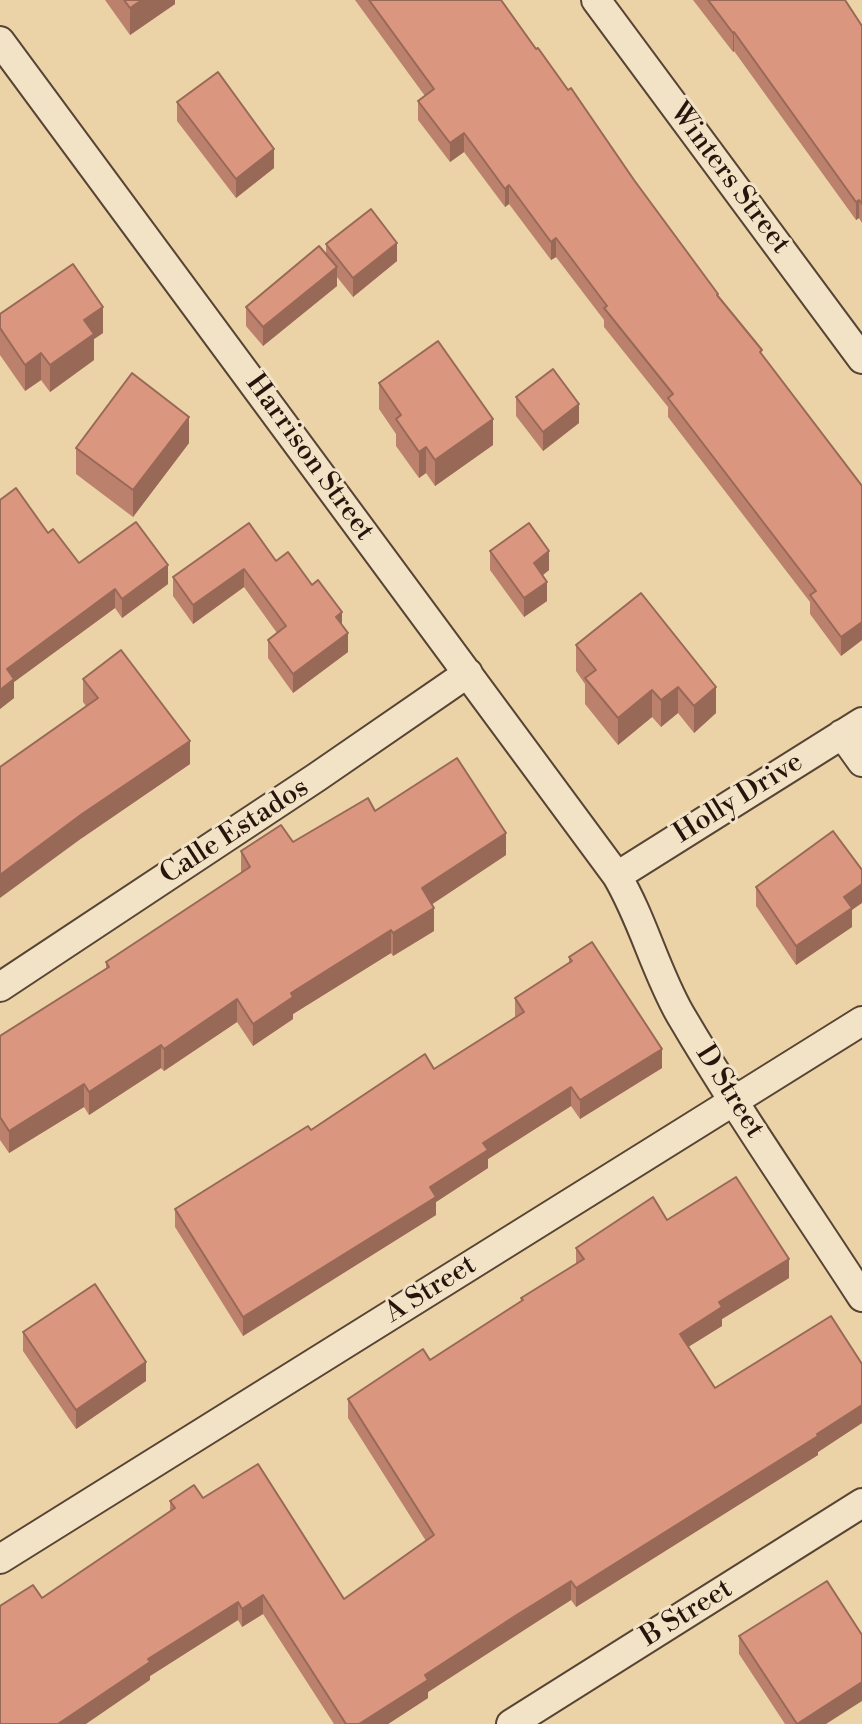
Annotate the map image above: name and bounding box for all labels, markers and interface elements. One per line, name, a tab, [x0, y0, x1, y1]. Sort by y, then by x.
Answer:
street label: Winters Street	[661, 97, 797, 261]
street label: Harrison Street	[237, 368, 381, 548]
street label: Holly Drive	[668, 746, 810, 852]
street label: Calle Estados	[154, 772, 316, 892]
street label: D Street	[687, 1039, 771, 1145]
street label: A Street	[379, 1249, 483, 1331]
street label: B Street	[635, 1573, 739, 1655]

